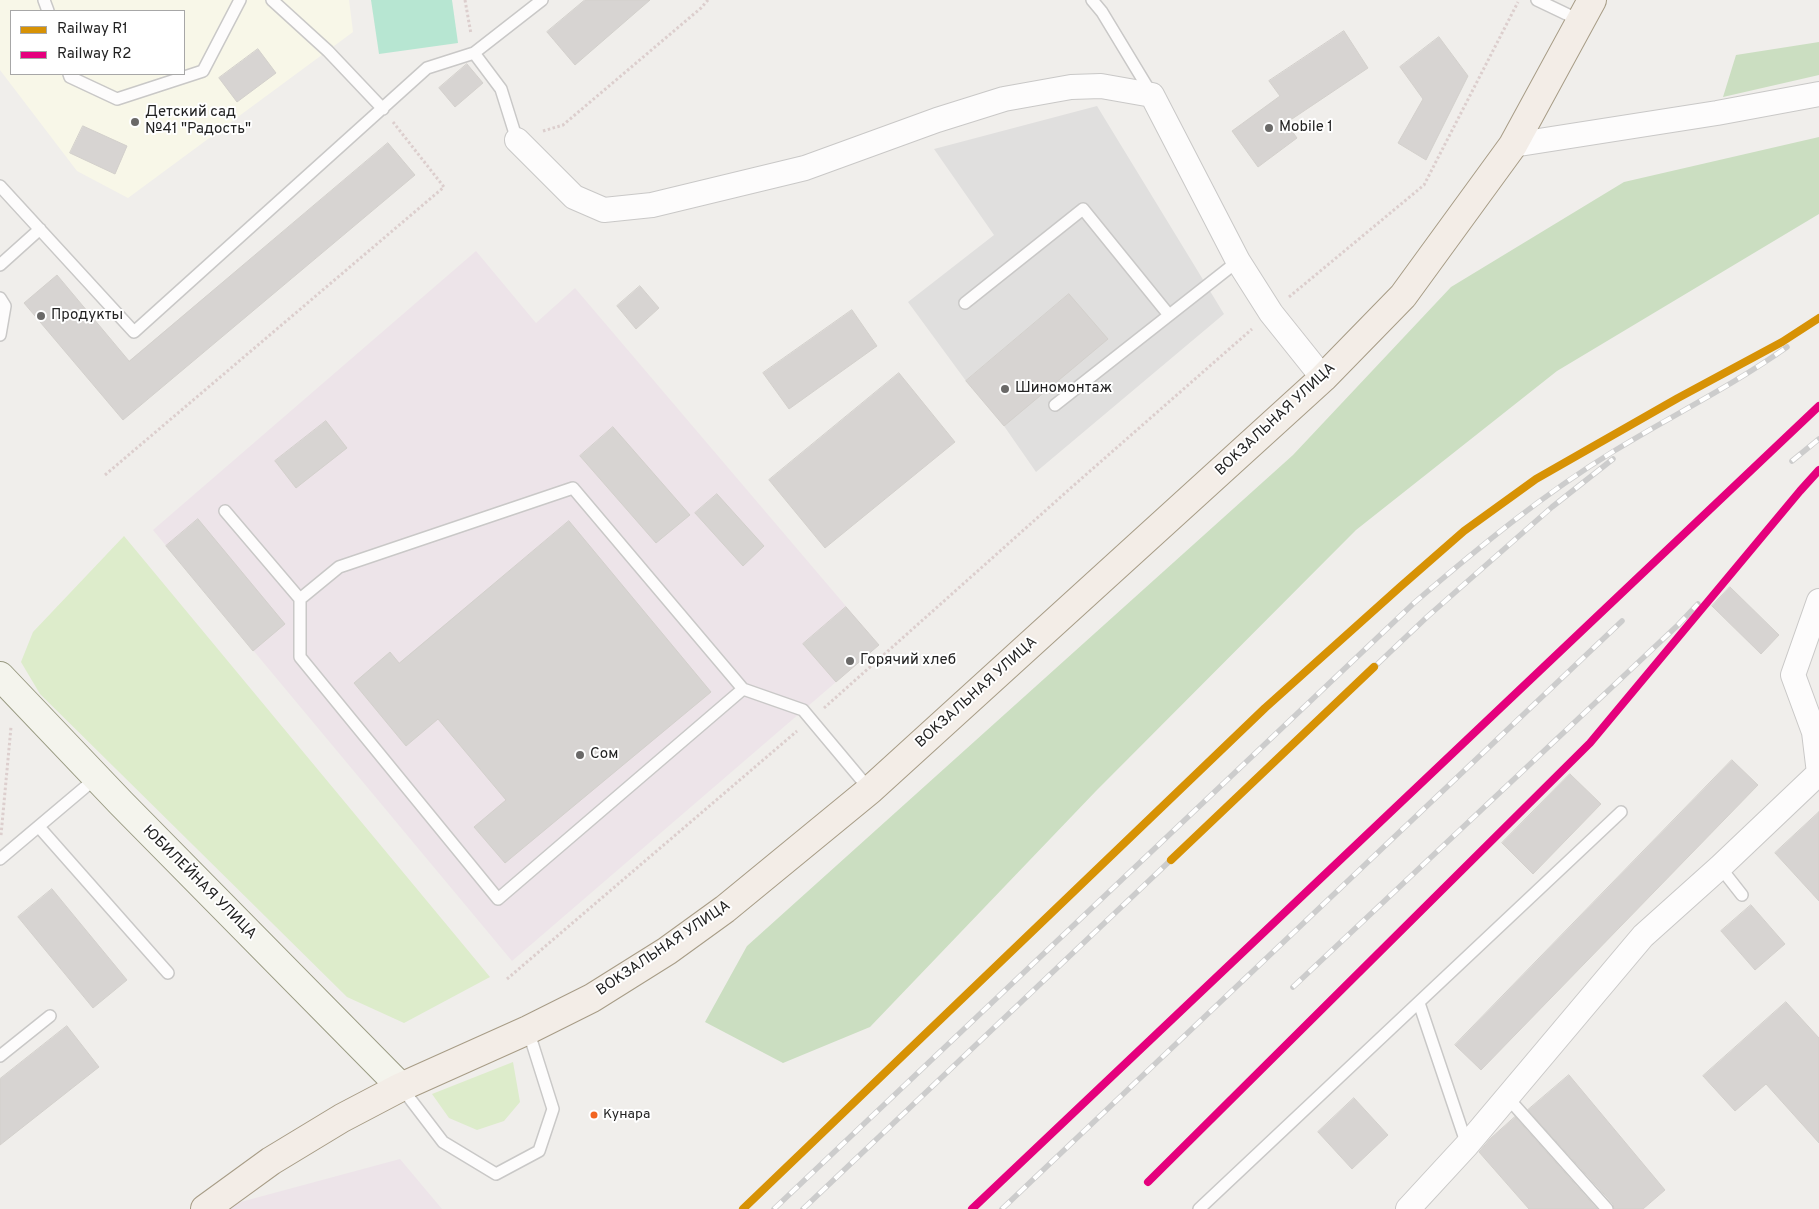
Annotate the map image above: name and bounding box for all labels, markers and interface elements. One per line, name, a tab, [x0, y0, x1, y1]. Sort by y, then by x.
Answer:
legend	[10, 10, 185, 75]
text: Railway R1	[57, 20, 128, 39]
text: Railway R2	[57, 45, 131, 64]
place label: Детский сад №41 "Радость"	[145, 104, 251, 139]
marker: Детский сад №41 "Радость"	[129, 116, 141, 128]
place label: Mobile 1	[1279, 119, 1333, 137]
marker: Mobile 1	[1263, 122, 1275, 134]
place label: Продукты	[51, 307, 123, 325]
marker: Продукты	[35, 310, 47, 322]
street label: ВОКЗАЛЬНАЯ УЛИЦА	[1212, 360, 1340, 480]
place label: Шиномонтаж	[1015, 380, 1112, 398]
marker: Шиномонтаж	[999, 383, 1011, 395]
street label: ВОКЗАЛЬНАЯ УЛИЦА	[912, 634, 1042, 752]
place label: Горячий хлеб	[860, 652, 956, 670]
marker: Горячий хлеб	[844, 655, 856, 667]
place label: Сом	[590, 746, 618, 764]
marker: Сом	[574, 749, 586, 761]
street label: ЮБИЛЕЙНАЯ УЛИЦА	[138, 822, 260, 944]
street label: ВОКЗАЛЬНАЯ УЛИЦА	[594, 897, 734, 1001]
place label: Кунара	[603, 1107, 650, 1123]
marker: Кунара	[589, 1110, 599, 1120]

